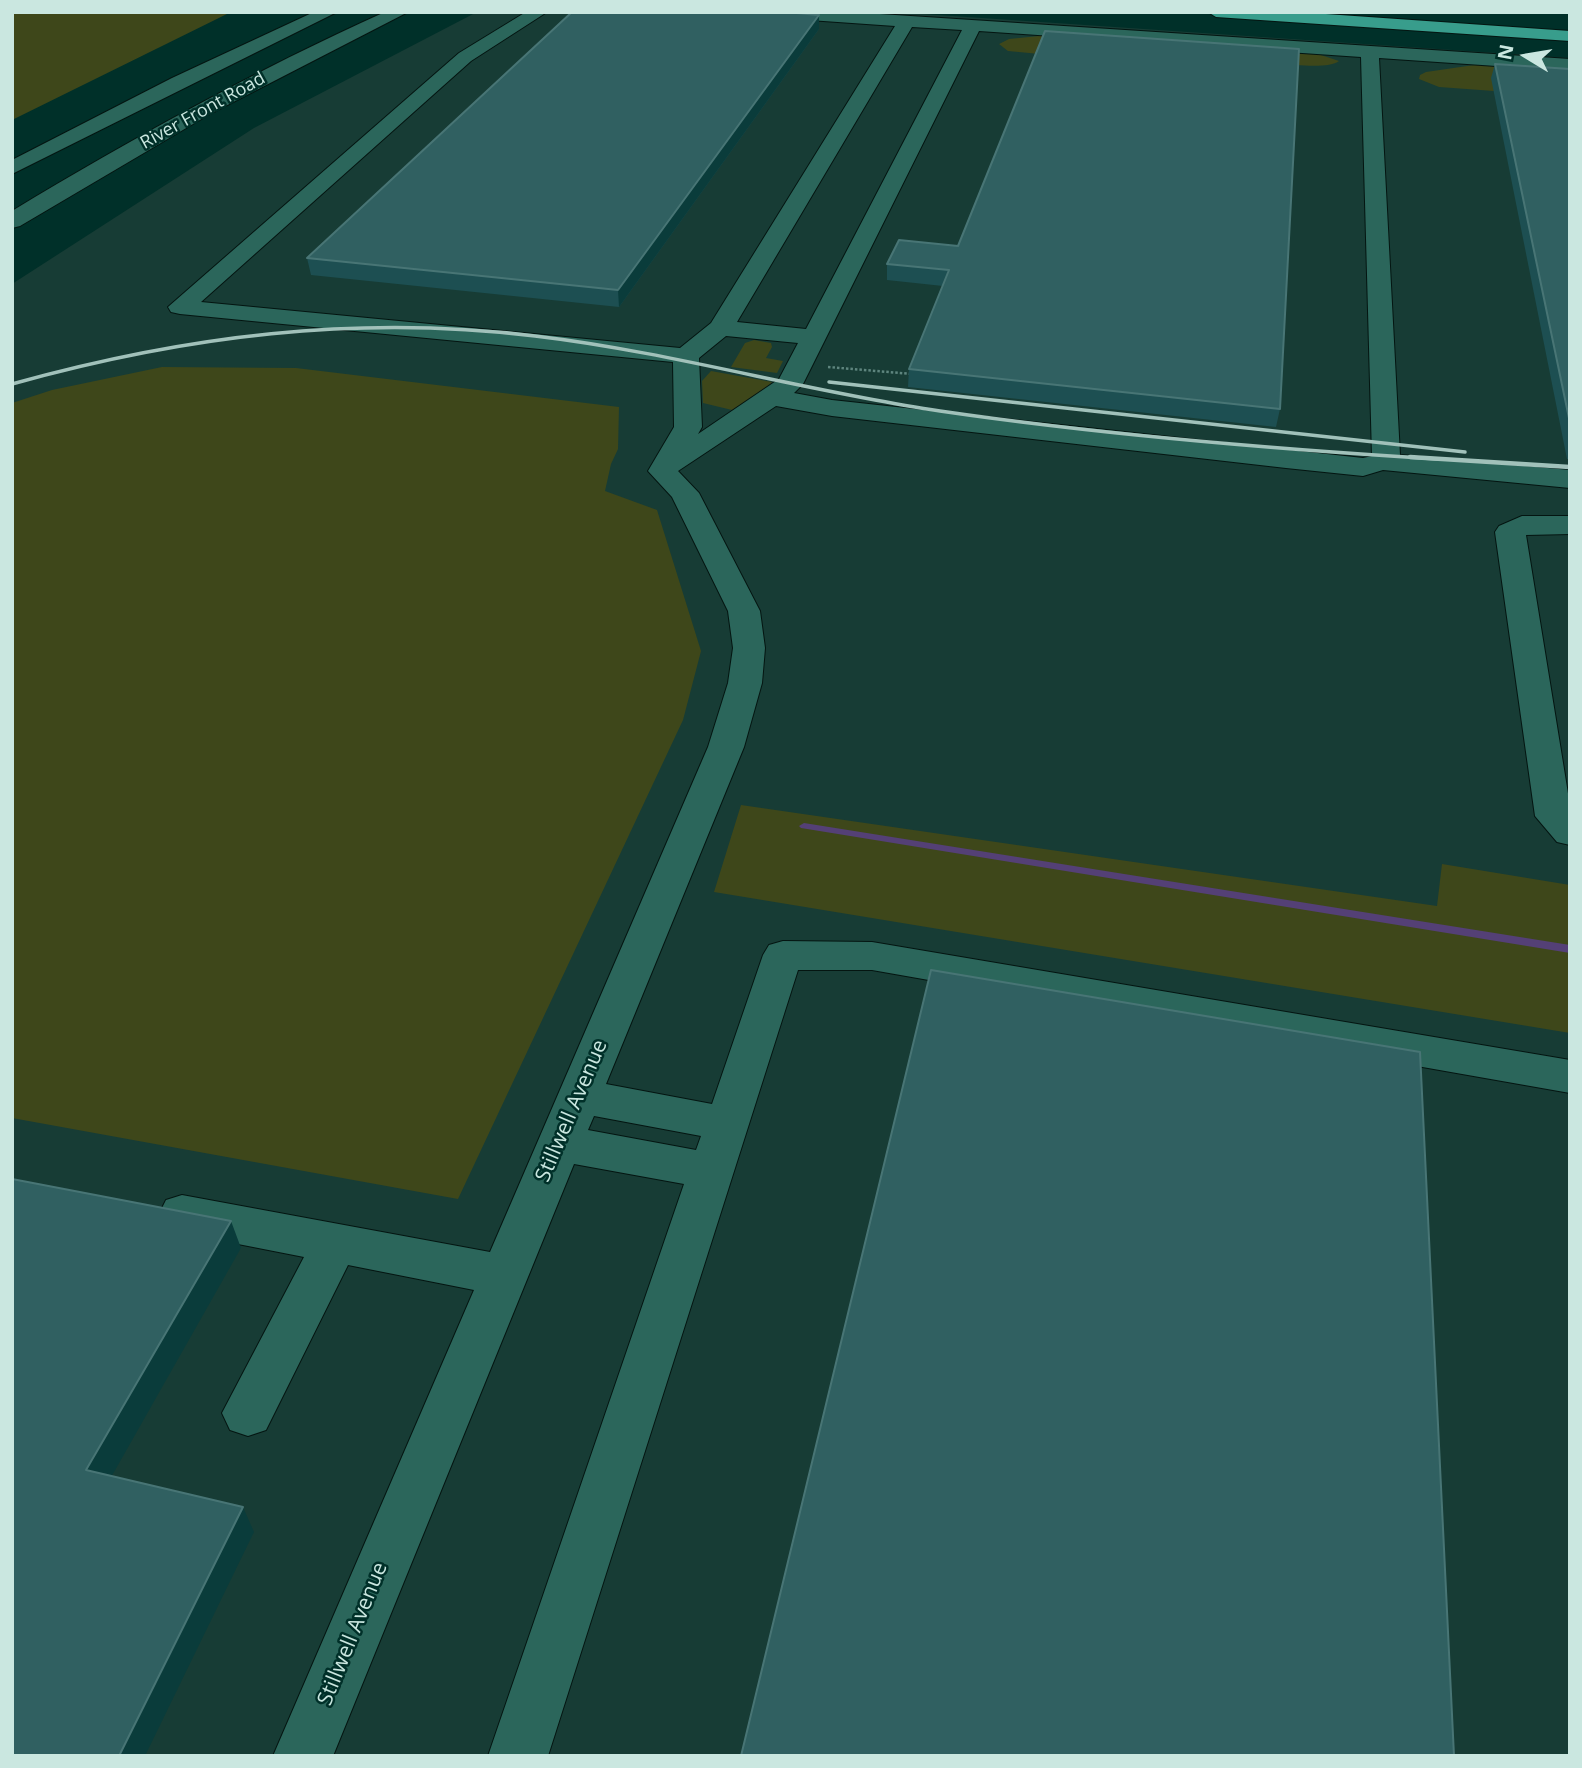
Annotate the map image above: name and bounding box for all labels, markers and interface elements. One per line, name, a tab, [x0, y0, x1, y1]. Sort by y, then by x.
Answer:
north arrow	[1491, 21, 1561, 91]
text: N	[1491, 42, 1520, 62]
street label: River Front Road	[137, 68, 269, 154]
street label: Stillwell Avenue	[531, 1036, 613, 1186]
street label: Stillwell Avenue	[313, 1559, 393, 1709]

